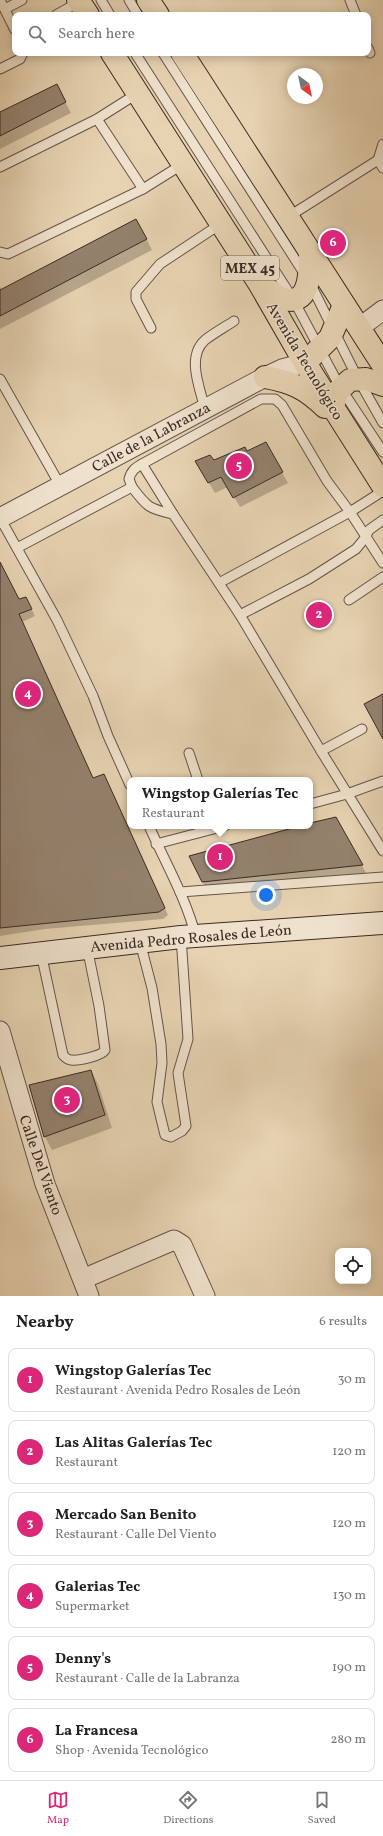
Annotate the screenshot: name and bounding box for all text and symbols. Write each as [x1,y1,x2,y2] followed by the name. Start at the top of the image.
[12,12,371,56] search box
[26,23,48,45] icon: search
[58,24,135,45] text: Search here
[287,68,323,104] north arrow
[320,228,346,258] pin: 6
[221,256,279,280] road number: MEX 45
[260,299,347,425] street label: Avenida Tecnológico
[89,398,215,478] street label: Calle de la Labranza
[226,451,252,481] pin: 5
[306,600,332,630] pin: 2
[15,679,41,709] pin: 4
[127,777,313,829] popup
[142,784,298,805] text: Wingstop Galerías Tec
[142,805,205,823] text: Restaurant
[207,842,233,872] pin: 1
[256,885,276,905] your location
[90,920,293,959] street label: Avenida Pedro Rosales de León
[54,1085,80,1115] pin: 3
[13,1113,67,1218] street label: Calle Del Viento
[335,1248,371,1284] map controls
[335,1248,371,1284] button: locate
[16,1311,74,1334] text: Nearby
[319,1313,367,1331] text: 6 results
[55,1361,211,1382] text: Wingstop Galerías Tec
[27,1371,33,1389] text: 1
[338,1371,366,1389] text: 30 m
[55,1382,301,1400] text: Restaurant · Avenida Pedro Rosales de León
[55,1433,212,1454] text: Las Alitas Galerías Tec
[27,1443,33,1461] text: 2
[332,1443,366,1461] text: 120 m
[55,1454,118,1472] text: Restaurant
[55,1505,196,1526] text: Mercado San Benito
[27,1515,33,1533] text: 3
[332,1515,366,1533] text: 120 m
[55,1526,216,1544] text: Restaurant · Calle Del Viento
[55,1577,140,1598] text: Galerias Tec
[26,1587,34,1605] text: 4
[333,1587,366,1605] text: 130 m
[55,1598,130,1616] text: Supermarket
[55,1649,111,1670] text: Denny's
[27,1659,33,1677] text: 5
[332,1659,366,1677] text: 190 m
[55,1670,240,1688] text: Restaurant · Calle de la Labranza
[55,1721,138,1742] text: La Francesa
[26,1731,34,1749] text: 6
[330,1731,366,1749] text: 280 m
[55,1742,208,1760] text: Shop · Avenida Tecnológico
[47,1789,69,1828] tab: Map
[163,1789,214,1828] tab: Directions
[308,1789,336,1828] tab: Saved

